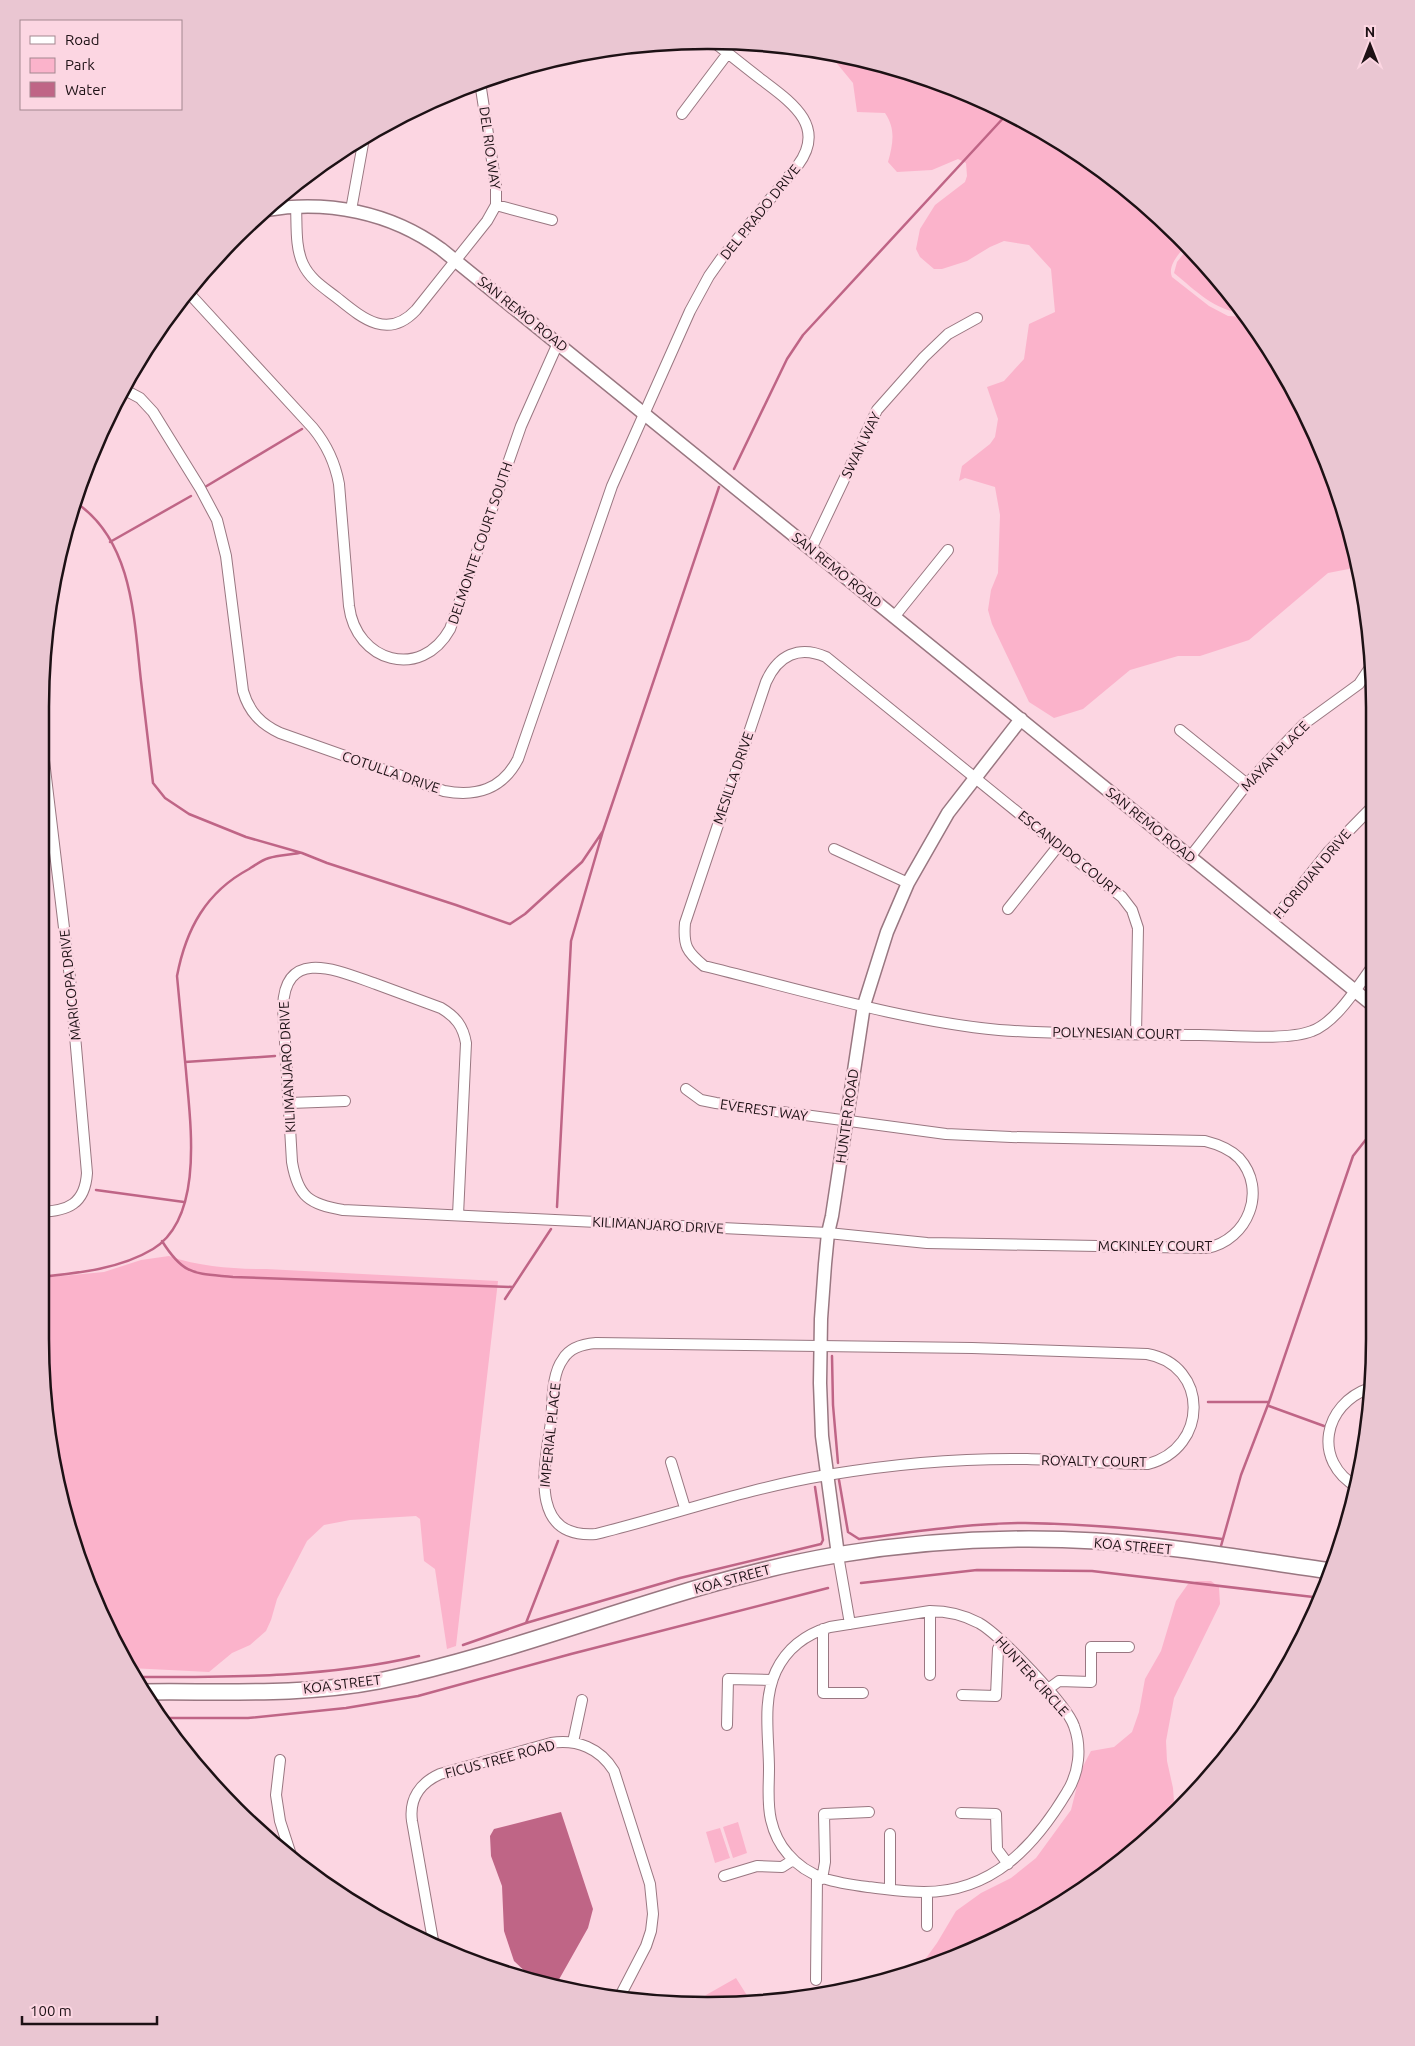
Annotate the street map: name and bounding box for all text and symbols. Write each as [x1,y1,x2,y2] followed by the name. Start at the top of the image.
[20,20,182,110] legend
[1345,20,1395,70] north arrow
[1365,24,1375,40] text: N
[65,31,100,48] text: Road
[65,56,95,73] text: Park
[65,81,106,98] text: Water
[476,106,504,190] street label: DEL RIO WAY
[717,161,803,263] street label: DEL PRADO DRIVE
[475,273,571,355] street label: SAN REMO ROAD
[838,409,884,481] street label: SWAN WAY
[445,460,515,626] street label: DELMONTE COURT SOUTH
[789,529,885,611] street label: SAN REMO ROAD
[1238,718,1312,794] street label: MAYAN PLACE
[710,729,756,826] street label: MESILLA DRIVE
[340,748,442,796] street label: COTULLA DRIVE
[1103,784,1199,866] street label: SAN REMO ROAD
[1015,807,1123,899] street label: ESCANDIDO COURT
[1270,826,1354,922] street label: FLORIDIAN DRIVE
[56,928,84,1041] street label: MARICOPA DRIVE
[276,1001,298,1133] street label: KILIMANJARO DRIVE
[1052,1024,1182,1042] street label: POLYNESIAN COURT
[832,1068,862,1164] street label: HUNTER ROAD
[719,1096,809,1124] street label: EVEREST WAY
[592,1214,724,1236] street label: KILIMANJARO DRIVE
[1098,1238,1212,1254] street label: MCKINLEY COURT
[537,1382,563,1488] street label: IMPERIAL PLACE
[1041,1452,1147,1470] street label: ROYALTY COURT
[1093,1535,1173,1557] street label: KOA STREET
[692,1561,772,1597] street label: KOA STREET
[992,1633,1072,1719] street label: HUNTER CIRCLE
[302,1671,382,1697] street label: KOA STREET
[443,1737,557,1781] street label: FICUS TREE ROAD
[22,1994,158,2026] scale bar
[30,2002,72,2019] text: 100 m

